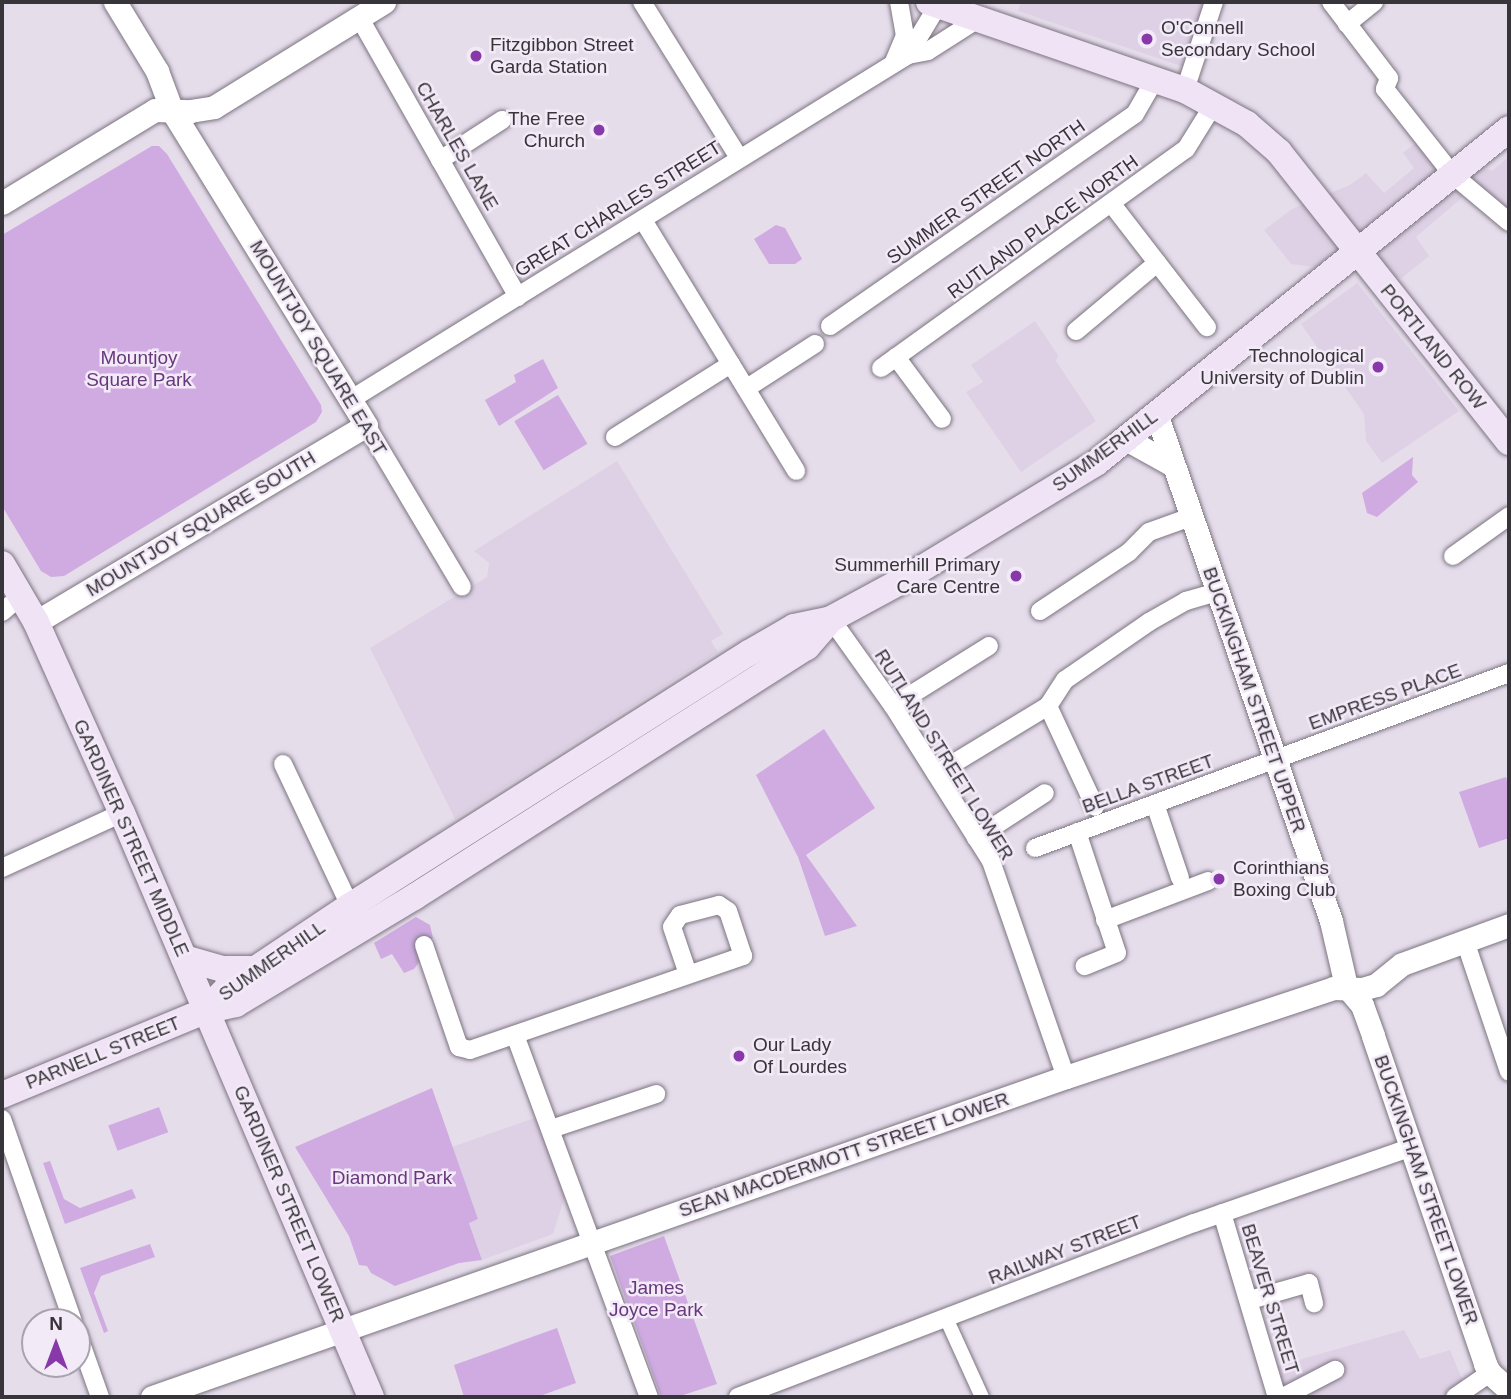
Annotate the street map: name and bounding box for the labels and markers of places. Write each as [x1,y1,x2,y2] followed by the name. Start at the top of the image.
[1161,17,1315,61] place label: O'Connell Secondary School
[1139,31,1155,47] marker: O'Connell Secondary School
[490,34,634,78] place label: Fitzgibbon Street Garda Station
[468,48,484,64] marker: Fitzgibbon Street Garda Station
[508,108,585,152] place label: The Free Church
[591,122,607,138] marker: The Free Church
[1200,345,1364,389] place label: Technological University of Dublin
[1370,359,1386,375] marker: Technological University of Dublin
[834,554,1000,598] place label: Summerhill Primary Care Centre
[1006,566,1026,586] marker: Summerhill Primary Care Centre
[1233,857,1335,901] place label: Corinthians Boxing Club
[1211,871,1227,887] marker: Corinthians Boxing Club
[753,1034,847,1078] place label: Our Lady Of Lourdes
[731,1048,747,1064] marker: Our Lady Of Lourdes

